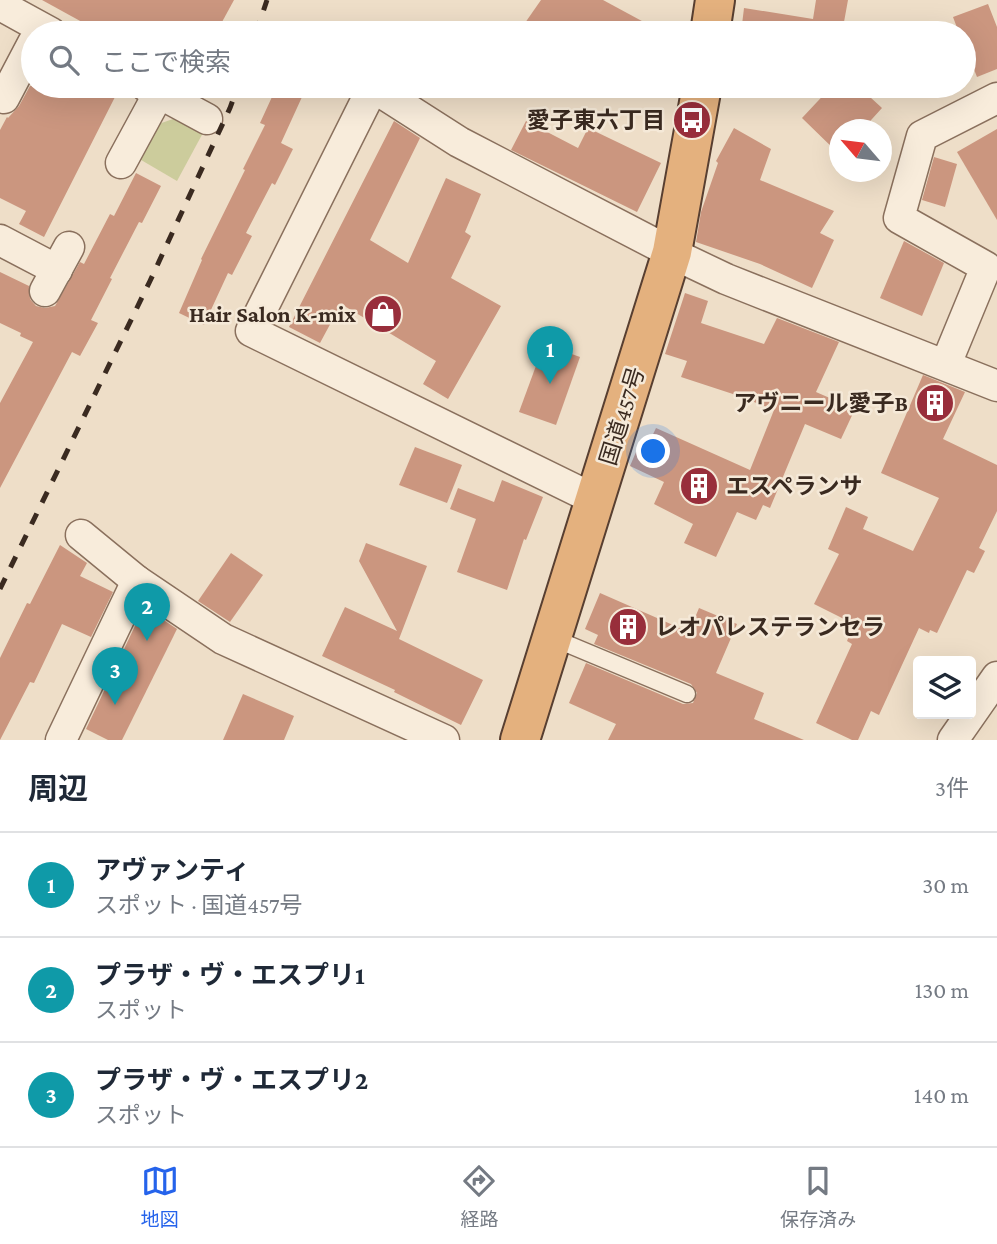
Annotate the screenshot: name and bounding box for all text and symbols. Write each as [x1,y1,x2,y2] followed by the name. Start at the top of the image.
[21,21,976,98] search box
[45,41,83,79] icon: search
[101,48,231,77] text: ここで検索
[671,99,713,141] bus stop icon: 愛子東六丁目
[527,107,665,133] place label: 愛子東六丁目
[829,119,892,182] north arrow
[362,293,404,335] shop icon: Hair Salon K-mix
[189,301,356,327] place label: Hair Salon K-mix
[527,326,573,384] pin: 1
[595,364,649,468] street label: 国道457号
[914,382,956,424] building icon: アヴニール愛子B
[733,390,908,416] place label: アヴニール愛子B
[636,434,670,468] your location
[678,465,720,507] building icon: エスペランサ
[726,473,862,499] place label: エスペランサ
[124,583,170,641] pin: 2
[607,606,649,648] building icon: レオパレステランセラ
[655,614,885,640] place label: レオパレステランセラ
[92,647,138,705] pin: 3
[913,656,976,719] map controls
[913,656,976,719] button: layers
[28,772,88,805] text: 周辺
[935,775,969,801] text: 3件
[95,856,249,885] text: アヴァンティ
[47,872,55,898] text: 1
[922,872,969,898] text: 30 m
[95,892,303,918] text: スポット · 国道457号
[95,961,365,990] text: プラザ・ヴ・エスプリ1
[45,977,57,1003] text: 2
[915,977,969,1003] text: 130 m
[95,997,187,1023] text: スポット
[95,1066,368,1095] text: プラザ・ヴ・エスプリ2
[45,1082,57,1108] text: 3
[914,1082,969,1108] text: 140 m
[95,1102,187,1128] text: スポット
[141,1162,179,1231] tab: 地図
[460,1162,498,1231] tab: 経路
[780,1162,856,1231] tab: 保存済み

